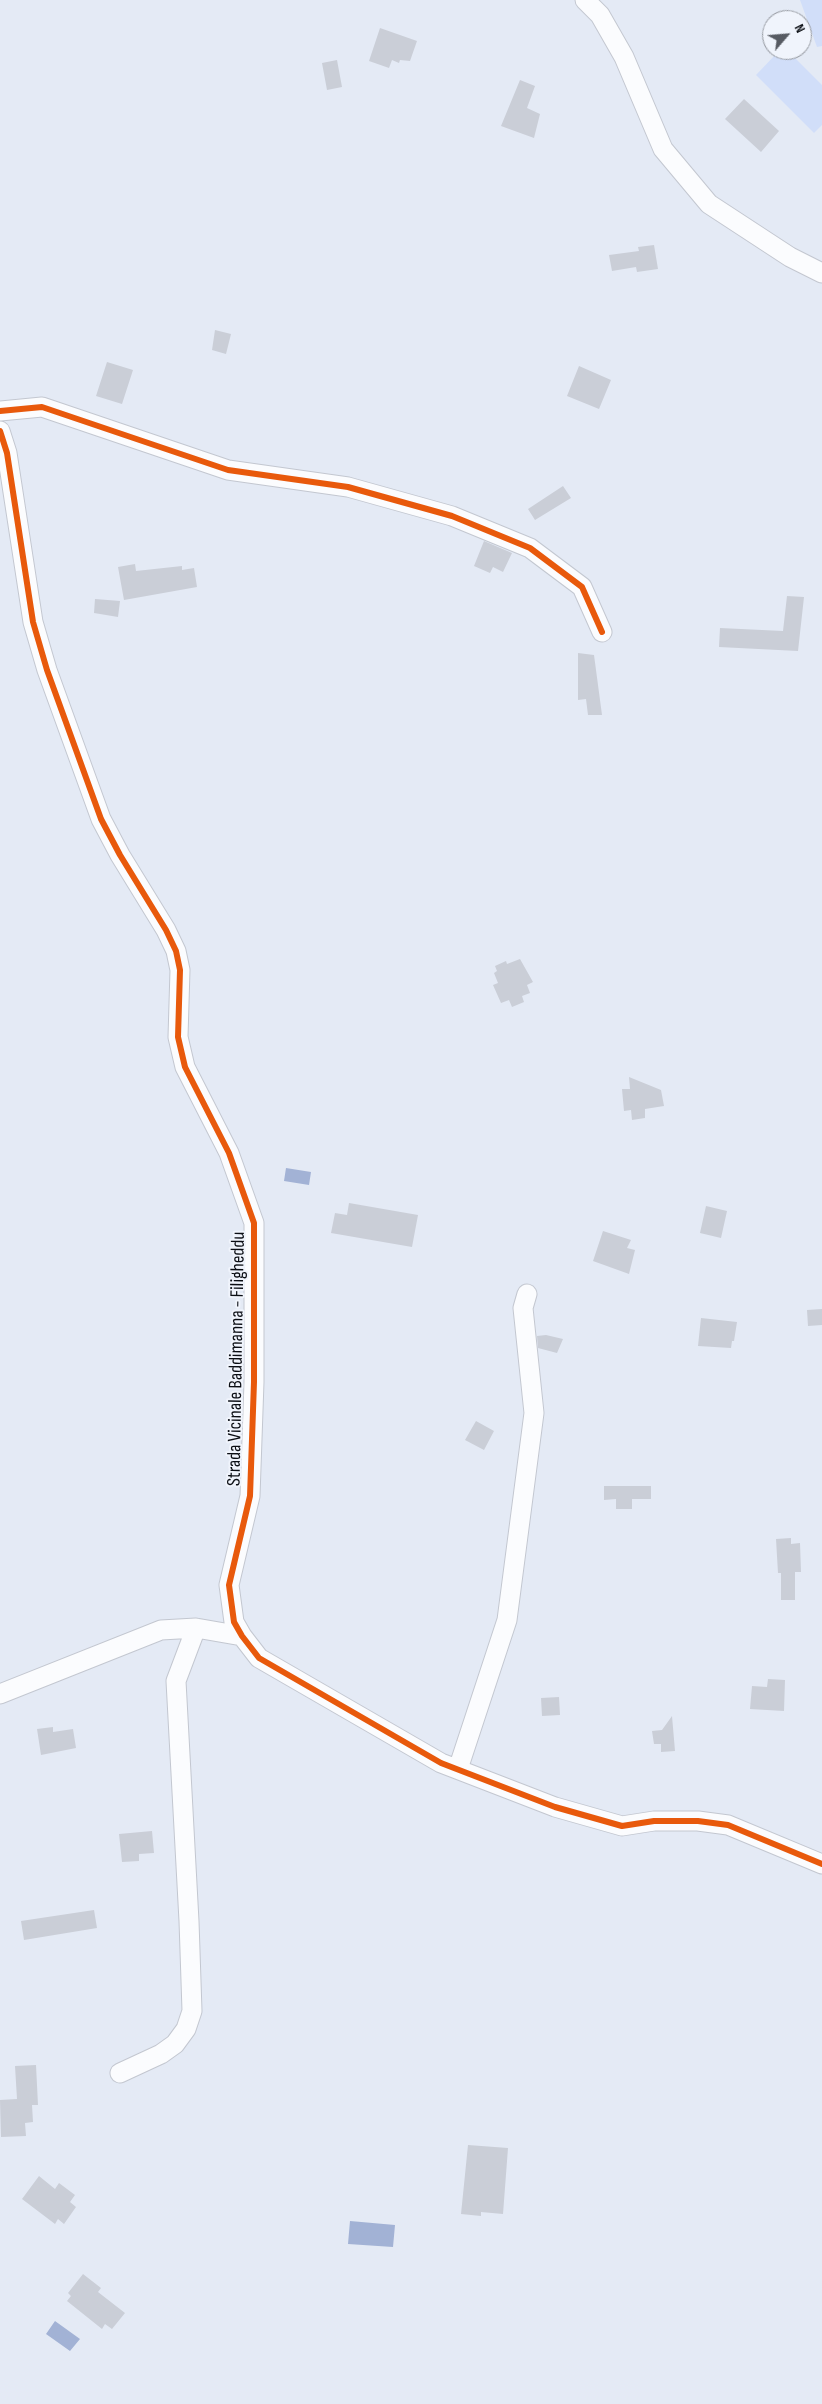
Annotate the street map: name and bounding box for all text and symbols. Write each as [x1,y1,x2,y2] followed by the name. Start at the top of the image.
[762,10,812,60] north arrow
[791,21,809,36] text: N
[223,1232,251,1486] street label: Strada Vicinale Baddimanna - Filigheddu

